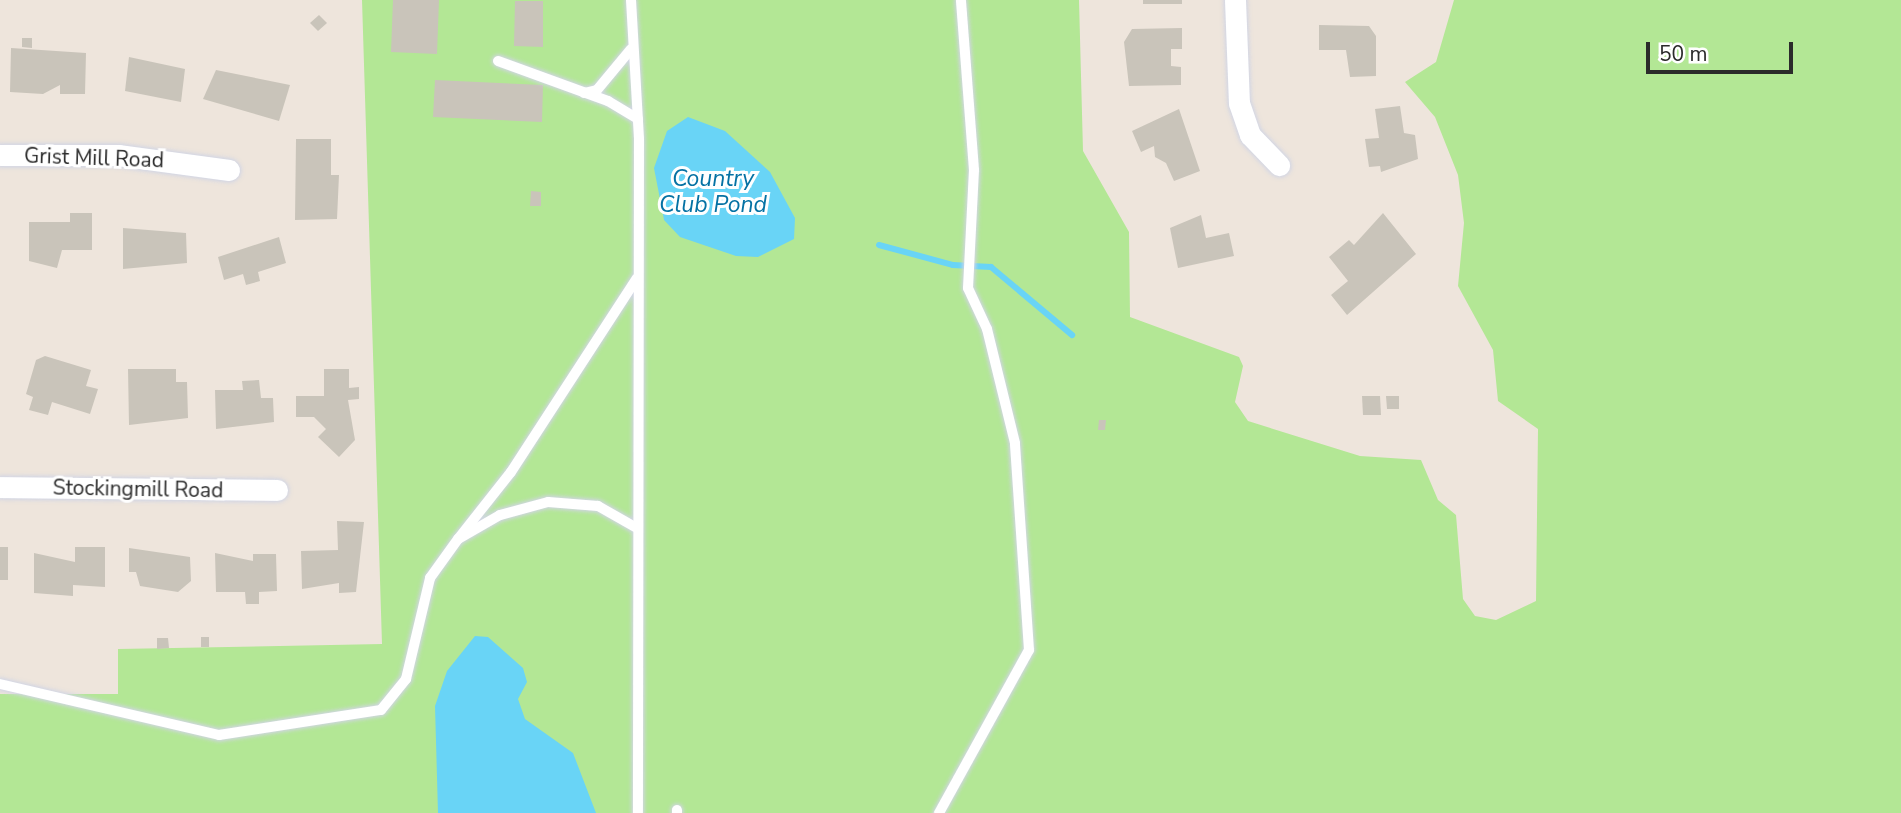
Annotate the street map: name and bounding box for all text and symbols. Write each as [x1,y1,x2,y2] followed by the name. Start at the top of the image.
[1649,28,1796,72] scale bar
[1659,40,1708,68] text: 50 m
[24,143,164,173] street label: Grist Mill Road
[659,165,767,219] water label: Country Club Pond
[52,475,224,503] street label: Stockingmill Road

